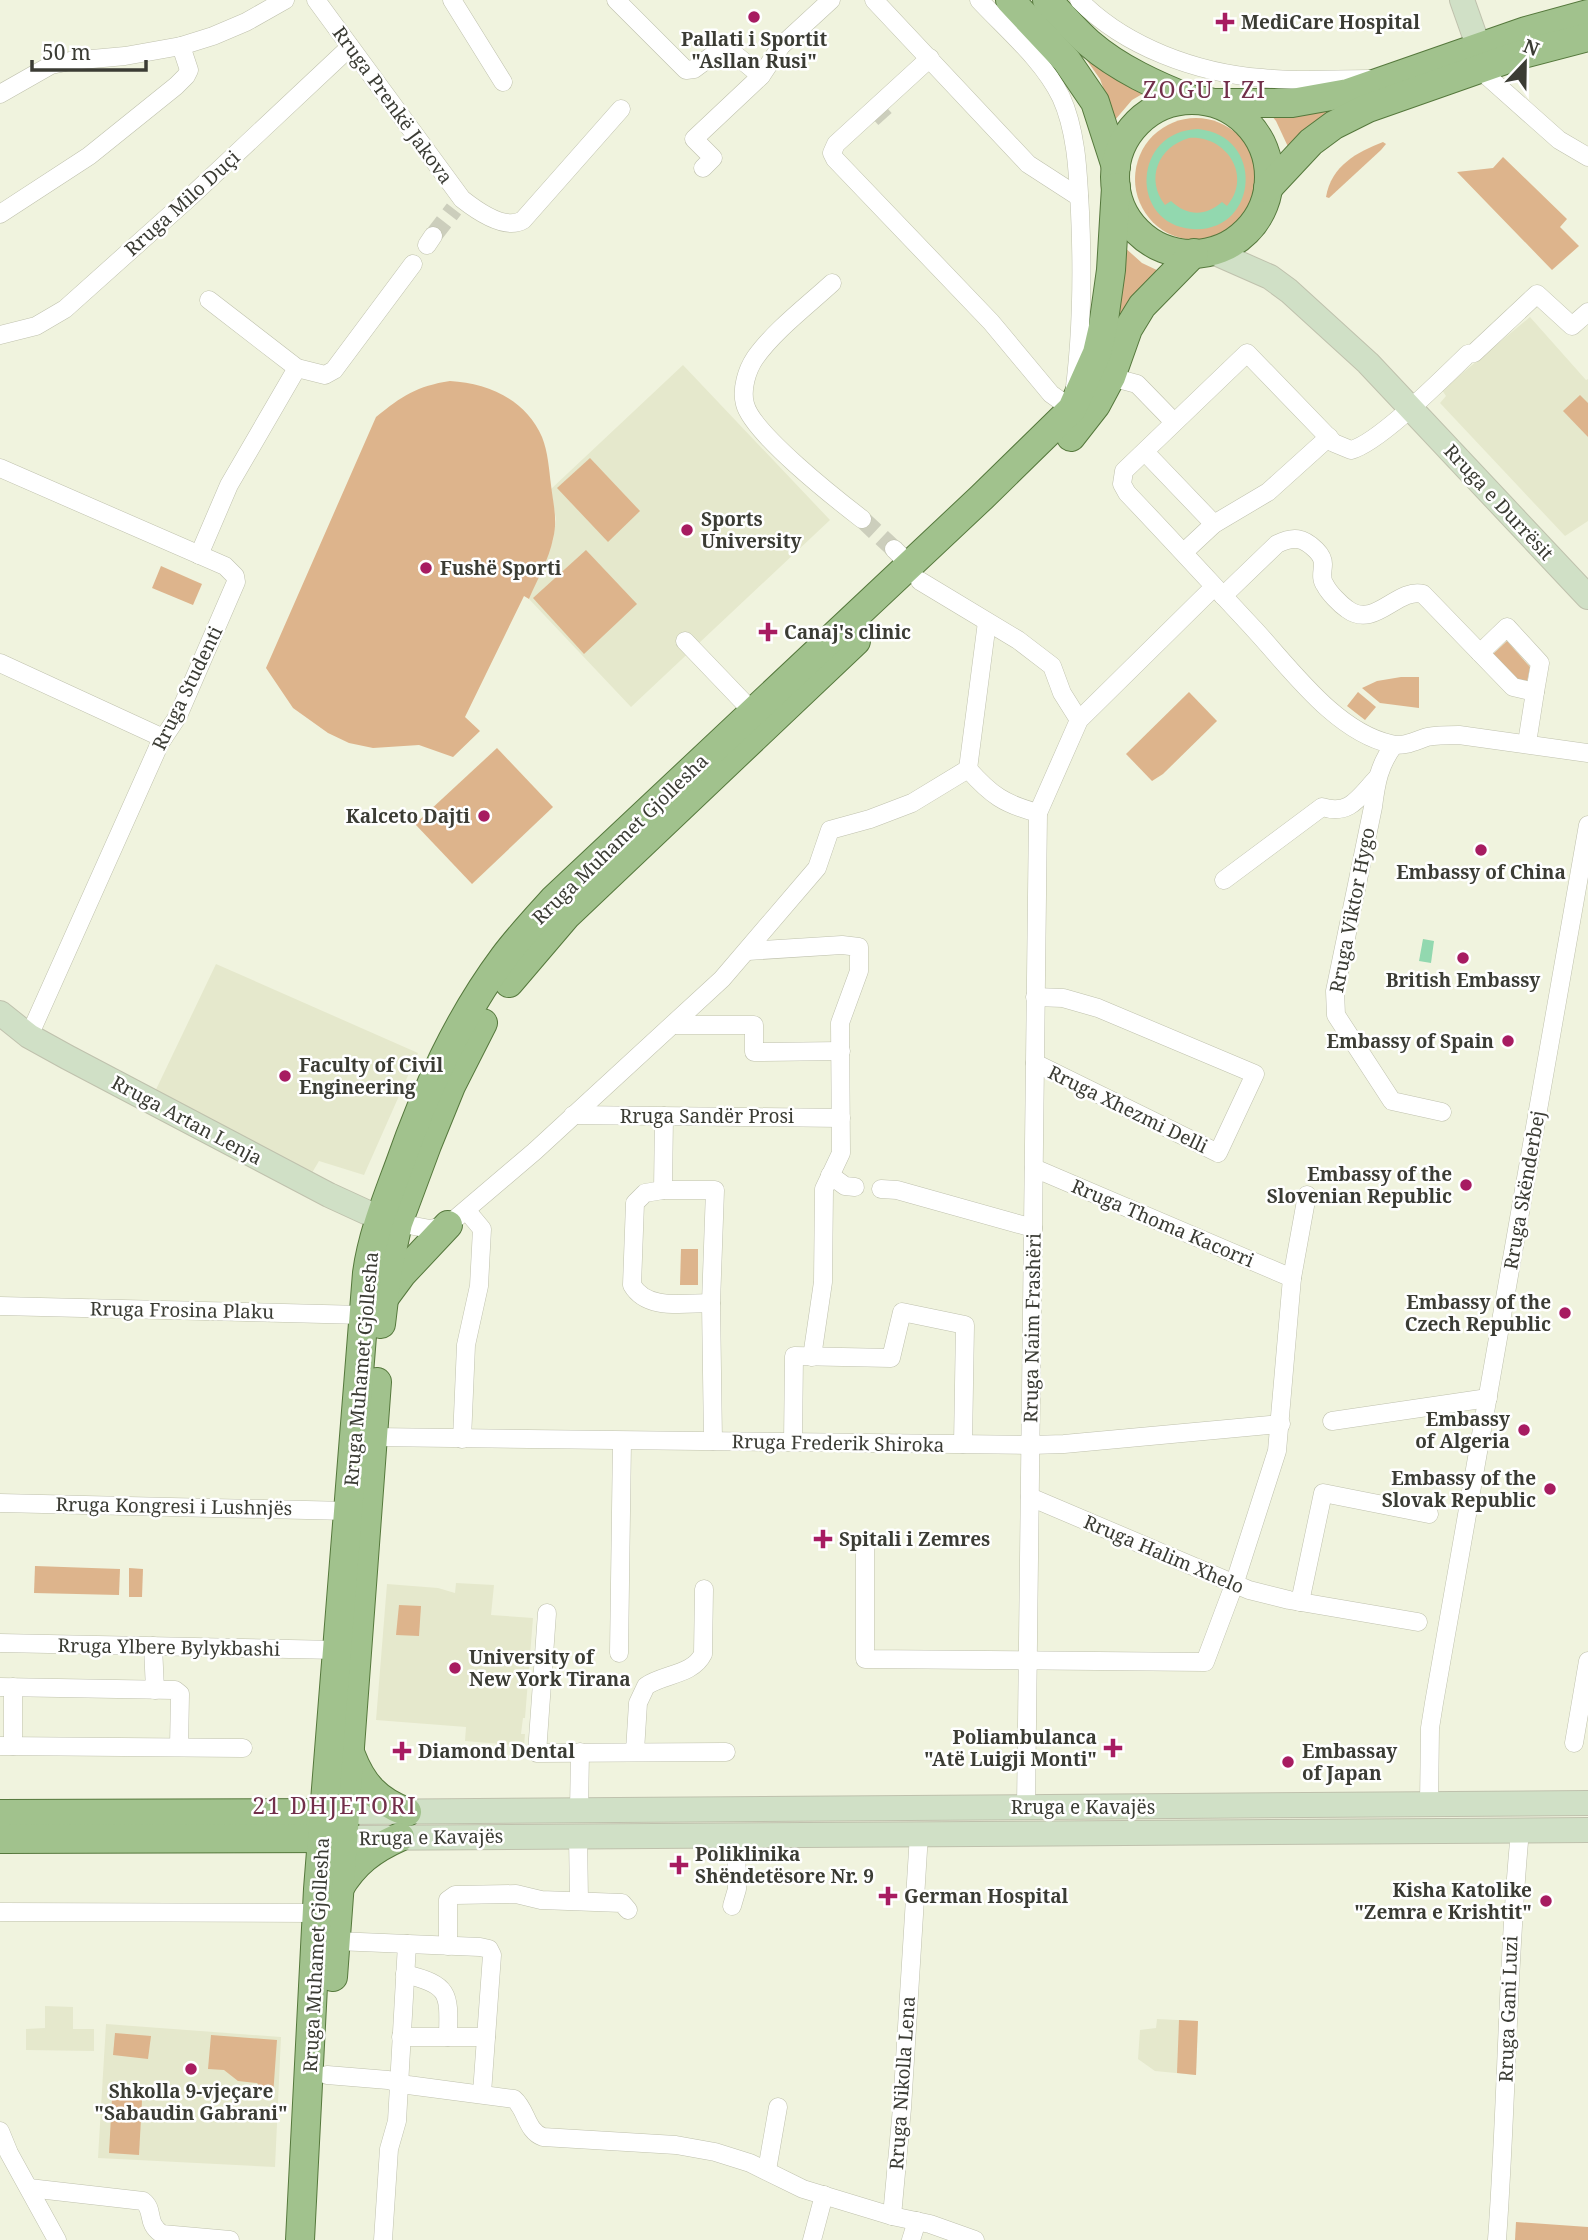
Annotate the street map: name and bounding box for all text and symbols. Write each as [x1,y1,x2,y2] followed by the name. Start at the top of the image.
[746,9,762,25] marker: Pallati i Sportit "Asllan Rusi"
[1241,9,1420,35] place label: MediCare Hospital
[1215,12,1235,32] marker: MediCare Hospital
[327,21,459,189] street label: Rruga Prenkë Jakova
[681,26,827,74] place label: Pallati i Sportit "Asllan Rusi"
[32,28,145,72] scale bar
[1490,28,1560,98] north arrow
[1520,32,1543,62] text: N
[42,38,91,66] text: 50 m
[1143,73,1267,105] district label: ZOGU I ZI
[119,144,245,262] street label: Rruga Milo Duçi
[1438,438,1560,566] street label: Rruga e Durrësit
[701,506,801,554] place label: Sports University
[679,522,695,538] marker: Sports University
[440,555,562,581] place label: Fushë Sporti
[418,560,434,576] marker: Fushë Sporti
[784,619,911,645] place label: Canaj's clinic
[146,622,228,754] street label: Rruga Studenti
[758,622,778,642] marker: Canaj's clinic
[526,748,714,930] street label: Rruga Muhamet Gjollesha
[346,803,470,829] place label: Kalceto Dajti
[476,808,492,824] marker: Kalceto Dajti
[1323,825,1381,995] street label: Rruga Viktor Hygo
[1473,842,1489,858] marker: Embassy of China
[1396,859,1566,885] place label: Embassy of China
[1455,950,1471,966] marker: British Embassy
[1386,967,1540,993] place label: British Embassy
[1327,1028,1494,1054] place label: Embassy of Spain
[1500,1033,1516,1049] marker: Embassy of Spain
[299,1052,443,1100] place label: Faculty of Civil Engineering
[1044,1059,1212,1159] street label: Rruga Xhezmi Delli
[277,1068,293,1084] marker: Faculty of Civil Engineering
[107,1069,267,1171] street label: Rruga Artan Lenja
[620,1103,794,1129] street label: Rruga Sandër Prosi
[1497,1108,1551,1272] street label: Rruga Skënderbej
[1267,1161,1452,1209] place label: Embassy of the Slovenian Republic
[1068,1173,1258,1273] street label: Rruga Thoma Kacorri
[1458,1177,1474,1193] marker: Embassy of the Slovenian Republic
[1017,1233,1047,1423] street label: Rruga Naim Frashëri
[338,1251,384,1487] street label: Rruga Muhamet Gjollesha
[1405,1289,1551,1337] place label: Embassy of the Czech Republic
[90,1295,274,1325] street label: Rruga Frosina Plaku
[1557,1305,1573,1321] marker: Embassy of the Czech Republic
[1415,1406,1510,1454] place label: Embassy of Algeria
[1516,1422,1532,1438] marker: Embassy of Algeria
[731,1428,945,1458] street label: Rruga Frederik Shiroka
[1382,1465,1536,1513] place label: Embassy of the Slovak Republic
[1542,1481,1558,1497] marker: Embassy of the Slovak Republic
[55,1491,293,1521] street label: Rruga Kongresi i Lushnjës
[1080,1509,1248,1599] street label: Rruga Halim Xhelo
[839,1526,990,1552] place label: Spitali i Zemres
[813,1529,833,1549] marker: Spitali i Zemres
[57,1632,281,1662] street label: Rruga Ylbere Bylykbashi
[469,1644,631,1692] place label: University of New York Tirana
[447,1660,463,1676] marker: University of New York Tirana
[924,1724,1097,1772] place label: Poliambulanca "Atë Luigji Monti"
[418,1738,575,1764] place label: Diamond Dental
[1103,1738,1123,1758] marker: Poliambulanca "Atë Luigji Monti"
[1302,1738,1397,1786] place label: Embassay of Japan
[392,1741,412,1761] marker: Diamond Dental
[1280,1754,1296,1770] marker: Embassay of Japan
[252,1789,418,1821] district label: 21 DHJETORI
[1011,1794,1155,1820] street label: Rruga e Kavajës
[358,1823,504,1851] street label: Rruga e Kavajës
[297,1837,335,2073] street label: Rruga Muhamet Gjollesha
[695,1841,874,1889] place label: Poliklinika Shëndetësore Nr. 9
[669,1855,689,1875] marker: Poliklinika Shëndetësore Nr. 9
[1354,1877,1532,1925] place label: Kisha Katolike "Zemra e Krishtit"
[904,1883,1069,1909] place label: German Hospital
[878,1886,898,1906] marker: German Hospital
[1538,1893,1554,1909] marker: Kisha Katolike "Zemra e Krishtit"
[1492,1935,1524,2083] street label: Rruga Gani Luzi
[883,1995,921,2171] street label: Rruga Nikolla Lena
[183,2061,199,2077] marker: Shkolla 9-vjeçare "Sabaudin Gabrani"
[94,2078,288,2126] place label: Shkolla 9-vjeçare "Sabaudin Gabrani"

